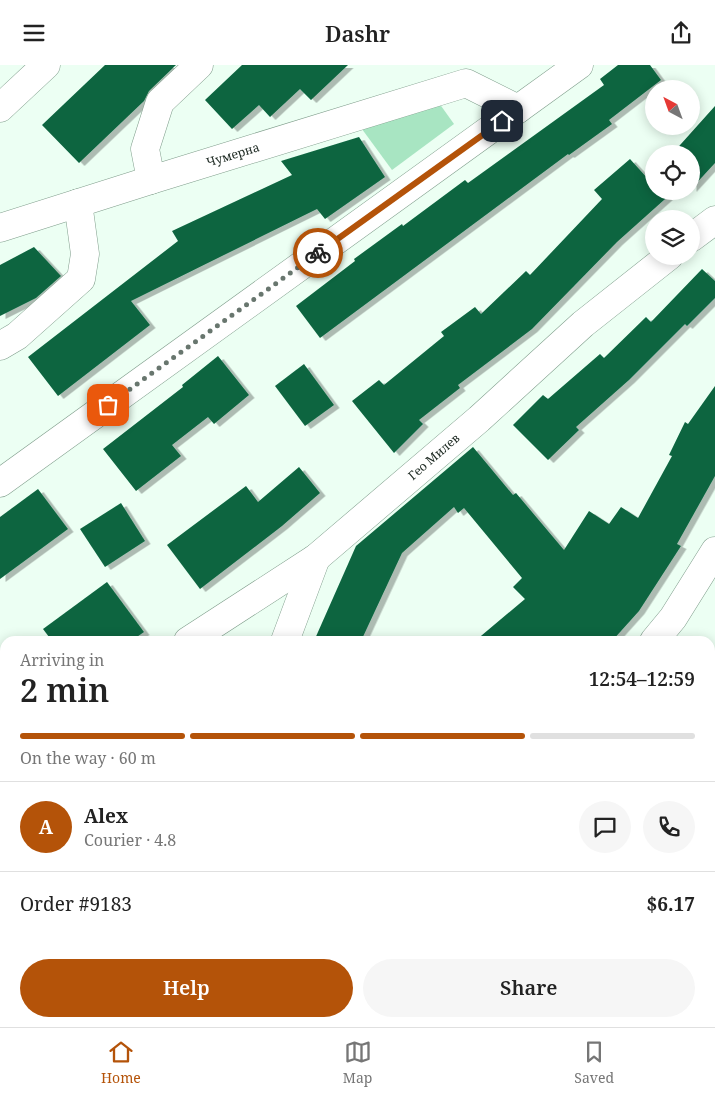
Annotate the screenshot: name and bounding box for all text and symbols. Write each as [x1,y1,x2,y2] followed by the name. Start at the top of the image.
[325,18,390,48] text: Dashr
[20,19,48,47] icon: menu
[667,19,695,47] icon: share
[645,80,700,135] north arrow
[645,80,700,265] map controls
[481,100,523,142] pin
[488,107,516,135] icon: home
[204,138,262,171] street label: Чумерна
[645,145,700,200] button: locate
[645,210,700,265] button: layers
[293,228,343,278] courier
[304,239,332,267] icon: bike
[87,384,129,426] pin
[94,391,122,419] icon: bag
[404,429,463,484] street label: Гео Милев
[20,649,104,671] text: Arriving in
[589,666,695,692] text: 12:54–12:59
[20,668,109,711] text: 2 min
[20,747,156,769] text: On the way · 60 m
[579,801,631,853] button: chat
[643,801,695,853] button: phone
[84,803,128,829] text: Alex
[39,814,53,840] text: A
[84,829,176,851] text: Courier · 4.8
[20,891,132,917] text: Order #9183
[646,891,695,917] text: $6.17
[20,959,353,1017] button: Help
[363,959,695,1017] button: Share
[101,1038,141,1087] tab: Home
[343,1038,372,1087] tab: Map
[574,1038,614,1087] tab: Saved

